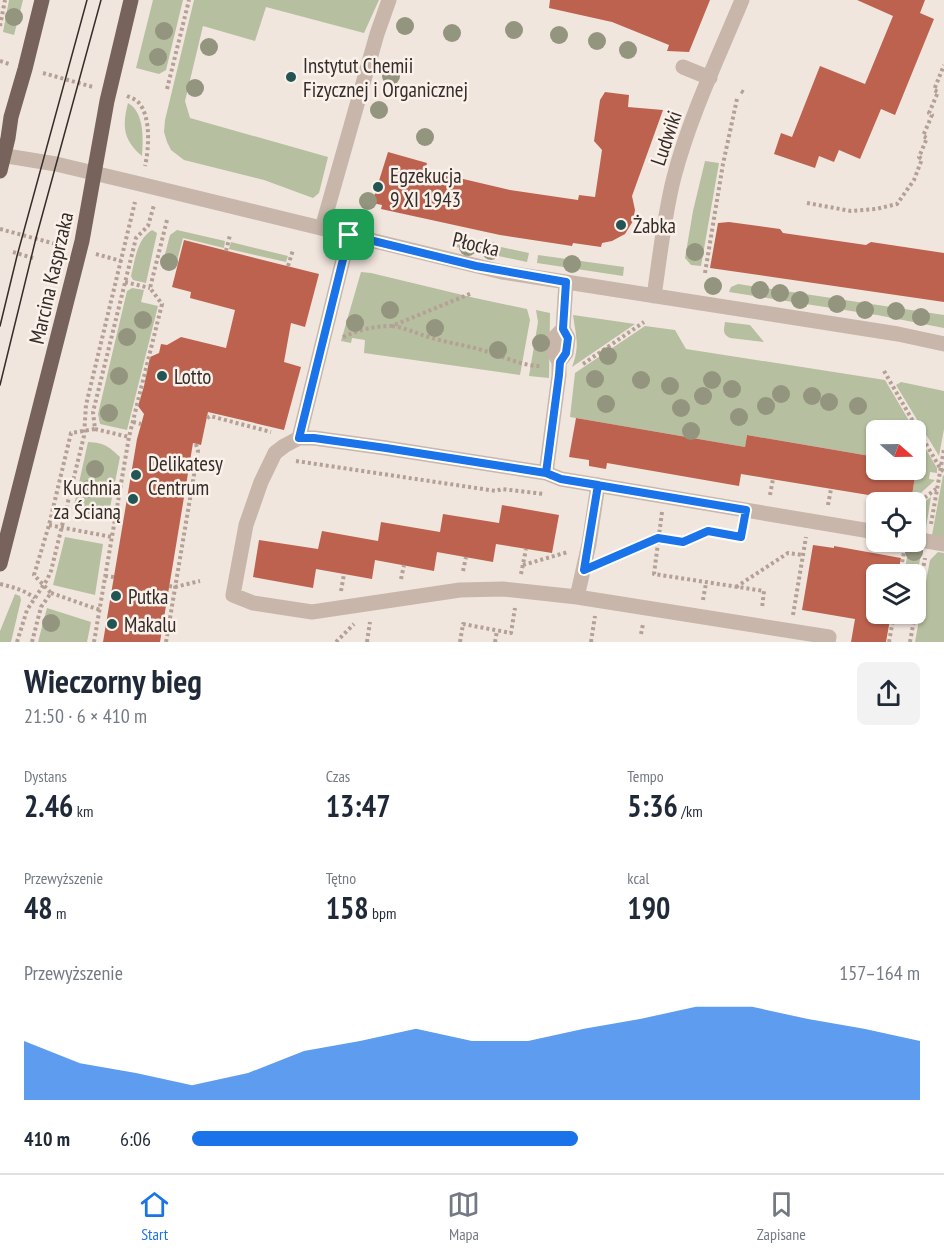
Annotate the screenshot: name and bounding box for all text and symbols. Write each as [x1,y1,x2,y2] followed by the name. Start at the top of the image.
[303,52,468,103] place label: Instytut Chemii Fizycznej i Organicznej
[284,70,298,84] marker: Instytut Chemii Fizycznej i Organicznej
[644,107,688,169] street label: Ludwiki
[390,162,462,213] place label: Egzekucja 9 XI 1943
[371,180,385,194] marker: Egzekucja 9 XI 1943
[23,209,79,347] street label: Marcina Kasprzaka
[323,209,374,260] pin
[633,212,676,239] place label: Żabka
[332,218,365,251] icon: arrive
[614,218,628,232] marker: Żabka
[450,226,502,262] street label: Płocka
[174,363,211,390] place label: Lotto
[155,369,169,383] marker: Lotto
[866,420,926,480] north arrow
[866,420,926,624] map controls
[148,450,223,501] place label: Delikatesy Centrum
[129,468,143,482] marker: Delikatesy Centrum
[54,474,121,525] place label: Kuchnia za Ścianą
[126,492,140,506] marker: Kuchnia za Ścianą
[866,492,926,552] button: locate
[866,564,926,624] button: layers
[128,583,168,610] place label: Putka
[109,589,123,603] marker: Putka
[124,611,176,638] place label: Makalu
[105,617,119,631] marker: Makalu
[24,659,202,702] text: Wieczorny bieg
[857,662,920,725] button: share
[24,703,147,729] text: 21:50 · 6 × 410 m
[24,766,67,786] text: Dystans
[326,766,350,786] text: Czas
[627,766,664,786] text: Tempo
[24,786,73,825] text: 2.46
[326,786,391,825] text: 13:47
[627,786,678,825] text: 5:36
[73,801,93,821] text: km
[678,801,703,821] text: /km
[24,868,103,888] text: Przewyższenie
[326,868,356,888] text: Tętno
[627,868,649,888] text: kcal
[24,888,53,927] text: 48
[326,888,369,927] text: 158
[627,888,670,927] text: 190
[53,903,67,923] text: m
[369,903,396,923] text: bpm
[24,960,123,986] text: Przewyższenie
[839,960,920,986] text: 157–164 m
[24,1126,70,1152] text: 410 m
[120,1126,151,1152] text: 6:06
[138,1188,171,1244] tab: Start
[447,1188,480,1244] tab: Mapa
[757,1188,806,1244] tab: Zapisane

